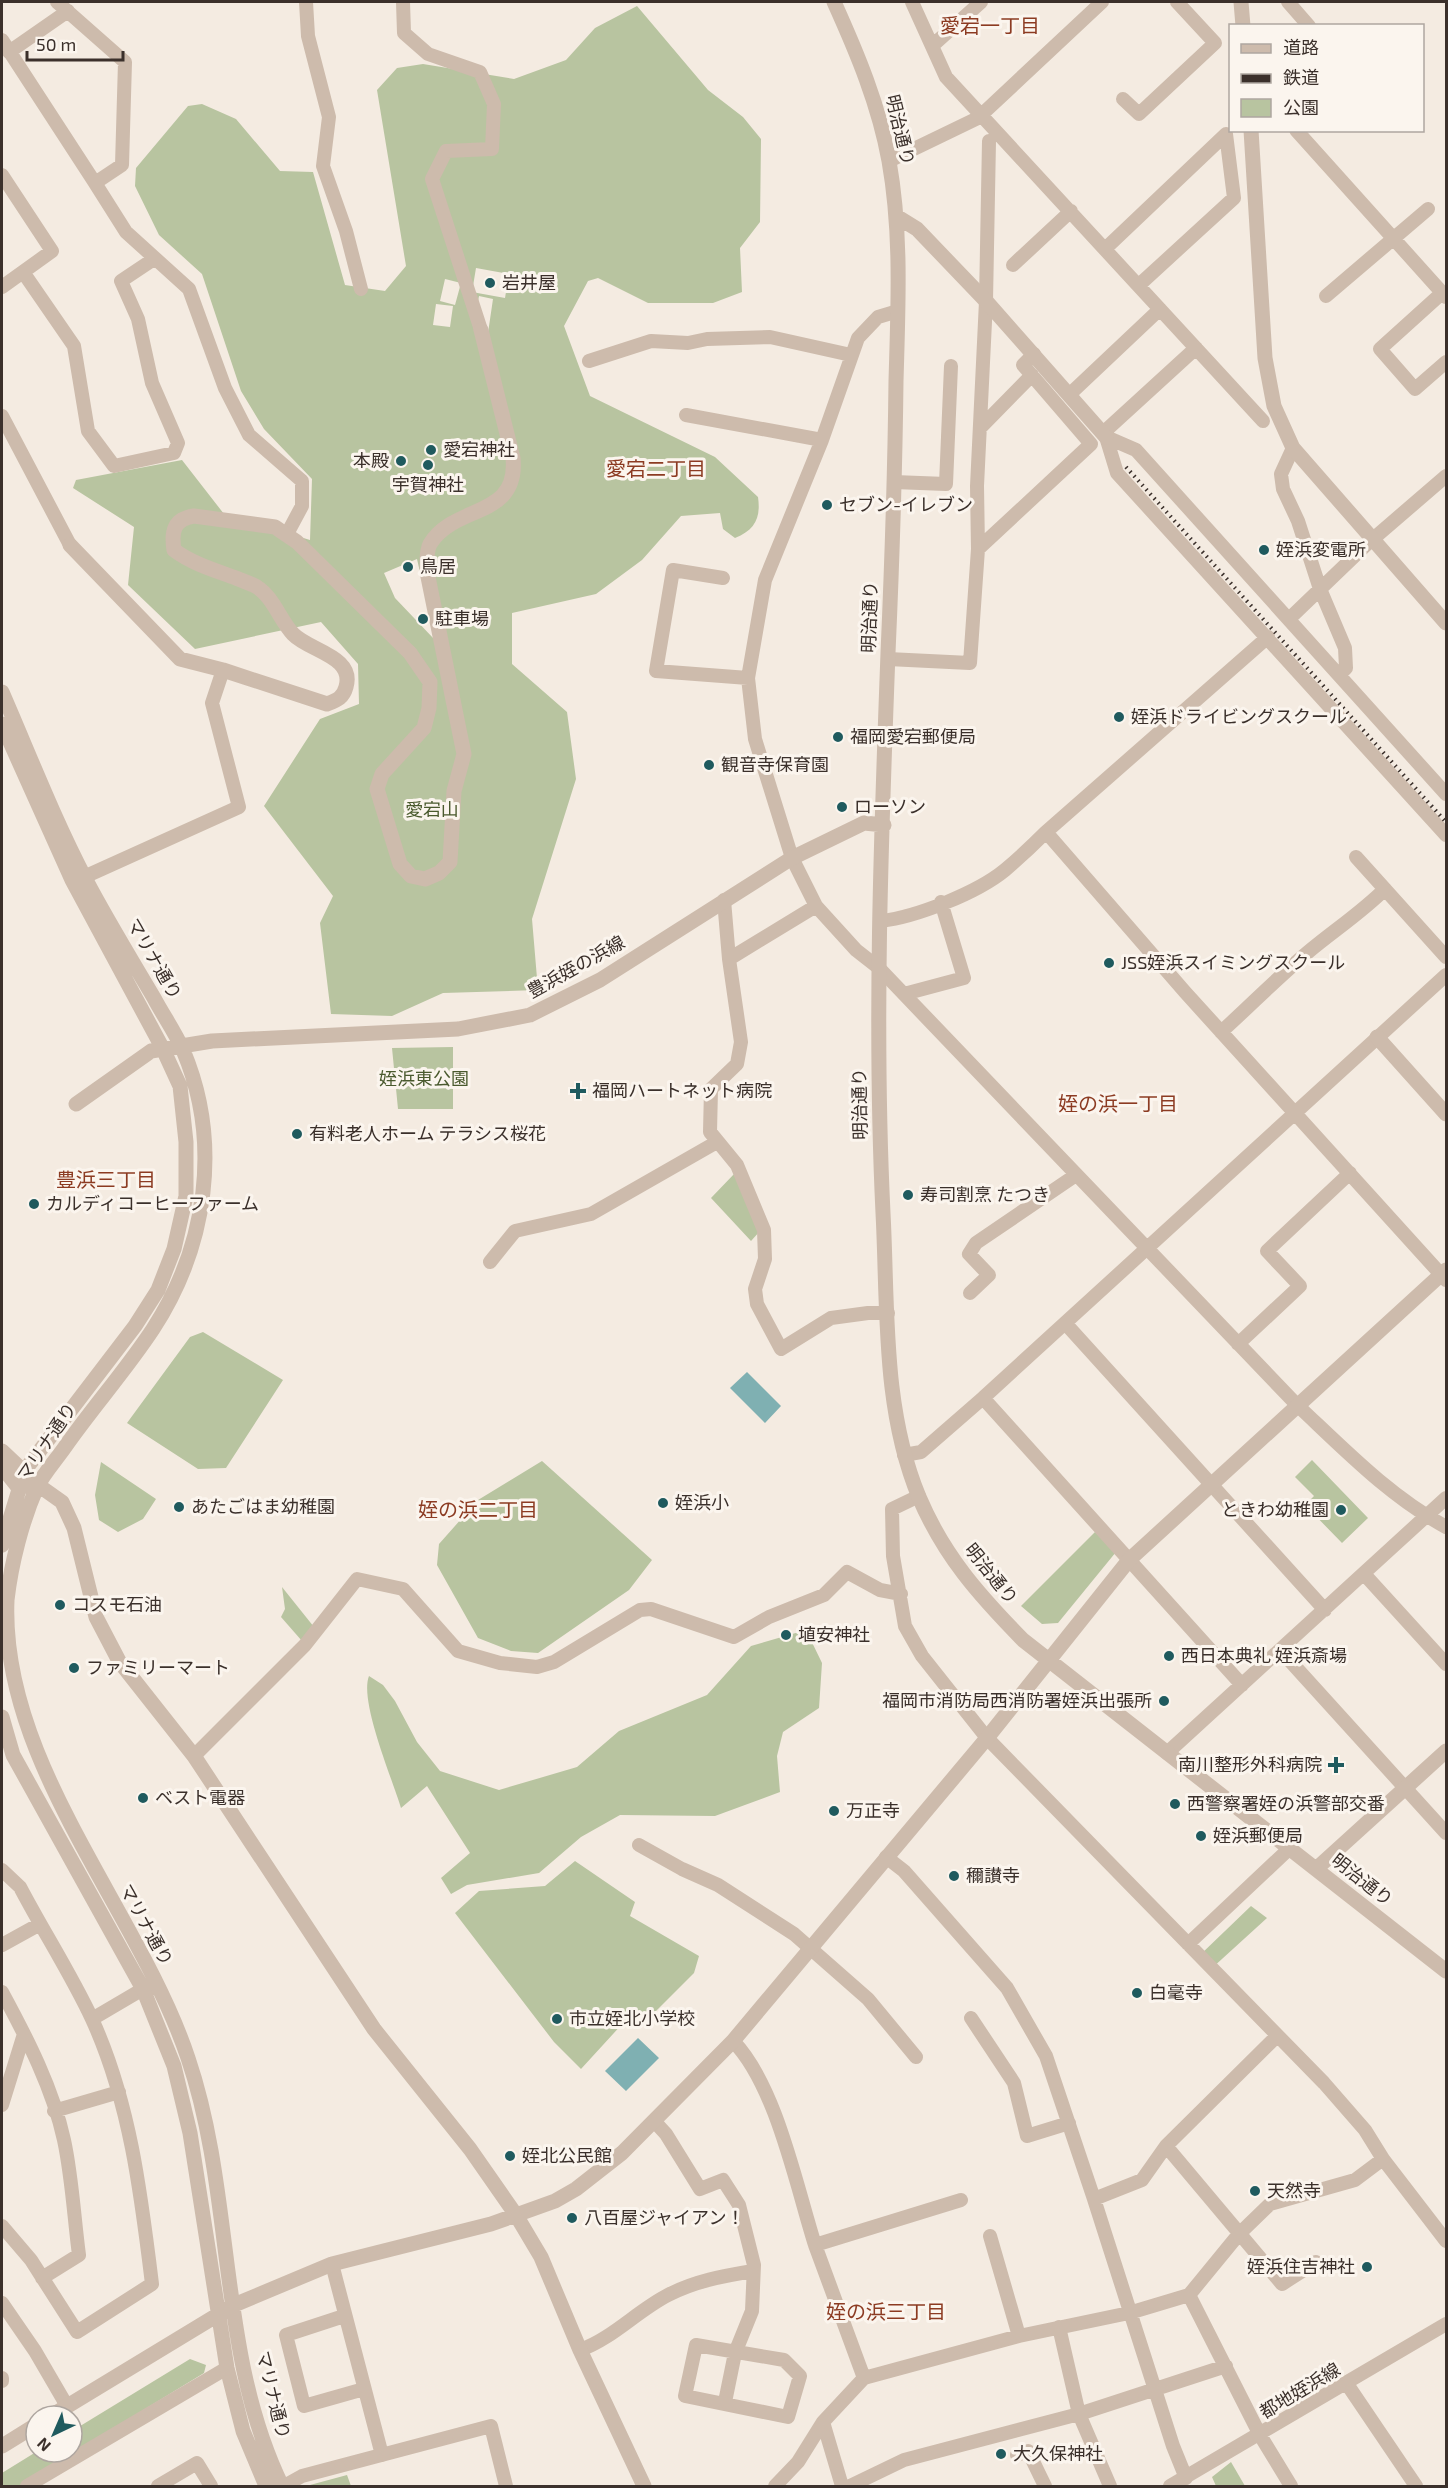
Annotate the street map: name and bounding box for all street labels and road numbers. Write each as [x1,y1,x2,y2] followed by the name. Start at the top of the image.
[882,92,920,167] street label: 明治通り
[857,581,881,653] street label: 明治通り
[123,914,187,1003] street label: マリナ通り
[523,930,628,1002] street label: 豊浜姪の浜線
[847,1068,871,1140] street label: 明治通り
[12,1398,80,1485] street label: マリナ通り
[961,1538,1023,1608] street label: 明治通り
[1327,1848,1398,1910] street label: 明治通り
[115,1880,178,1969] street label: マリナ通り
[252,2348,296,2441] street label: マリナ通り
[1255,2358,1344,2423] street label: 都地姪浜線

